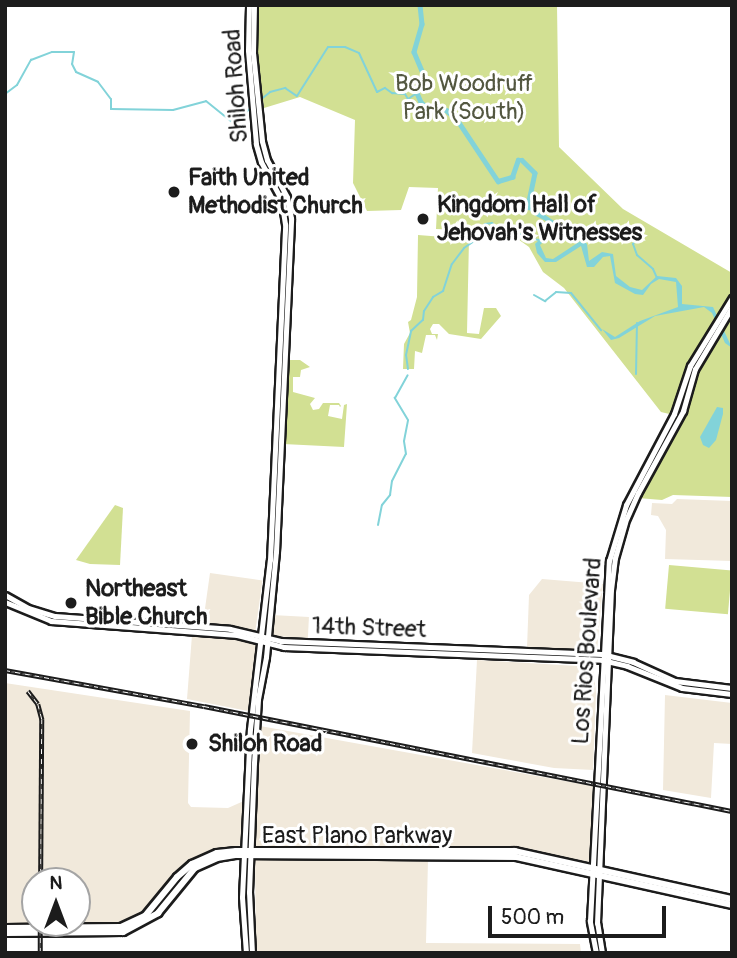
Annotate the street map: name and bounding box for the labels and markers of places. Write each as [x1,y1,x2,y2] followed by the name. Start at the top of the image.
[188,164,363,220] place label: Faith United Methodist Church
[166,184,182,200] marker: Faith United Methodist Church
[437,191,642,247] place label: Kingdom Hall of Jehovah's Witnesses
[415,211,431,227] marker: Kingdom Hall of Jehovah's Witnesses
[85,575,208,631] place label: Northeast Bible Church
[63,595,79,611] marker: Northeast Bible Church
[208,730,323,758] place label: Shiloh Road
[182,734,202,754] marker: Shiloh Road

